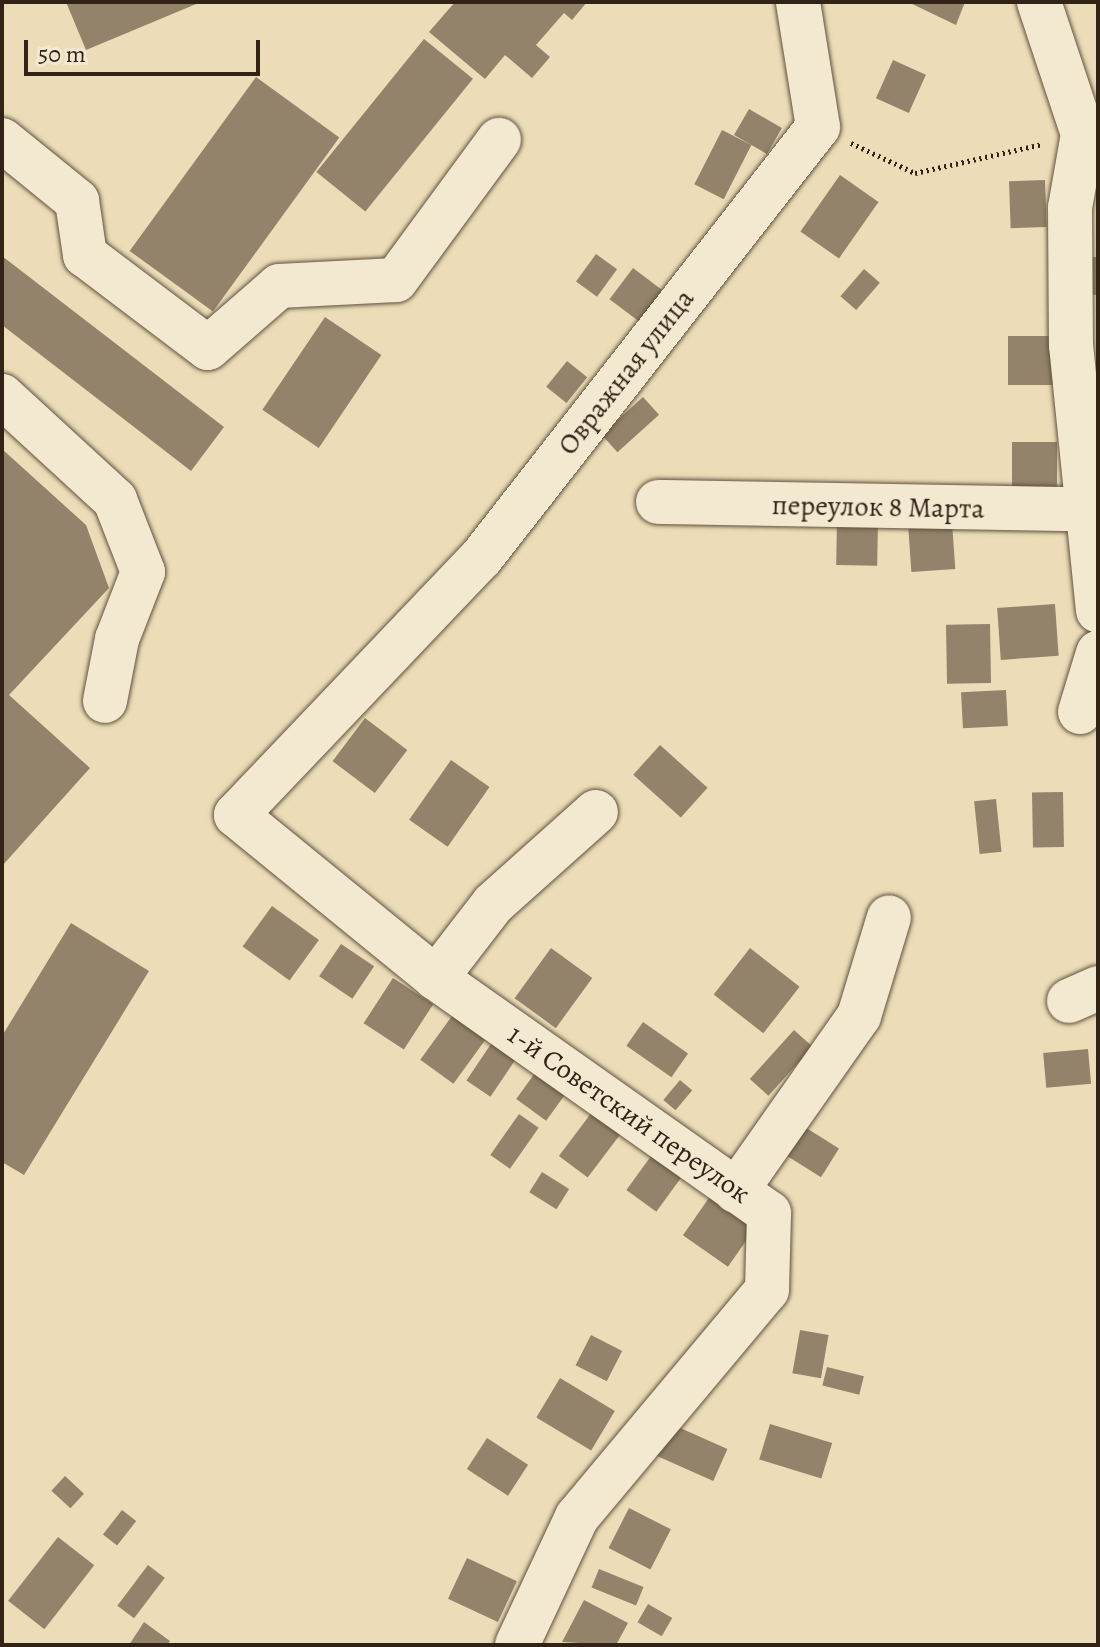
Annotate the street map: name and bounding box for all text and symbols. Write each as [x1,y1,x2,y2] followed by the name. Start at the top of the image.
[28,24,264,74] scale bar
[38,38,86,70] text: 50 m
[551,282,701,462] street label: Овражная улица
[771,488,985,526] street label: переулок 8 Марта
[501,1018,757,1210] street label: 1-й Советский переулок

